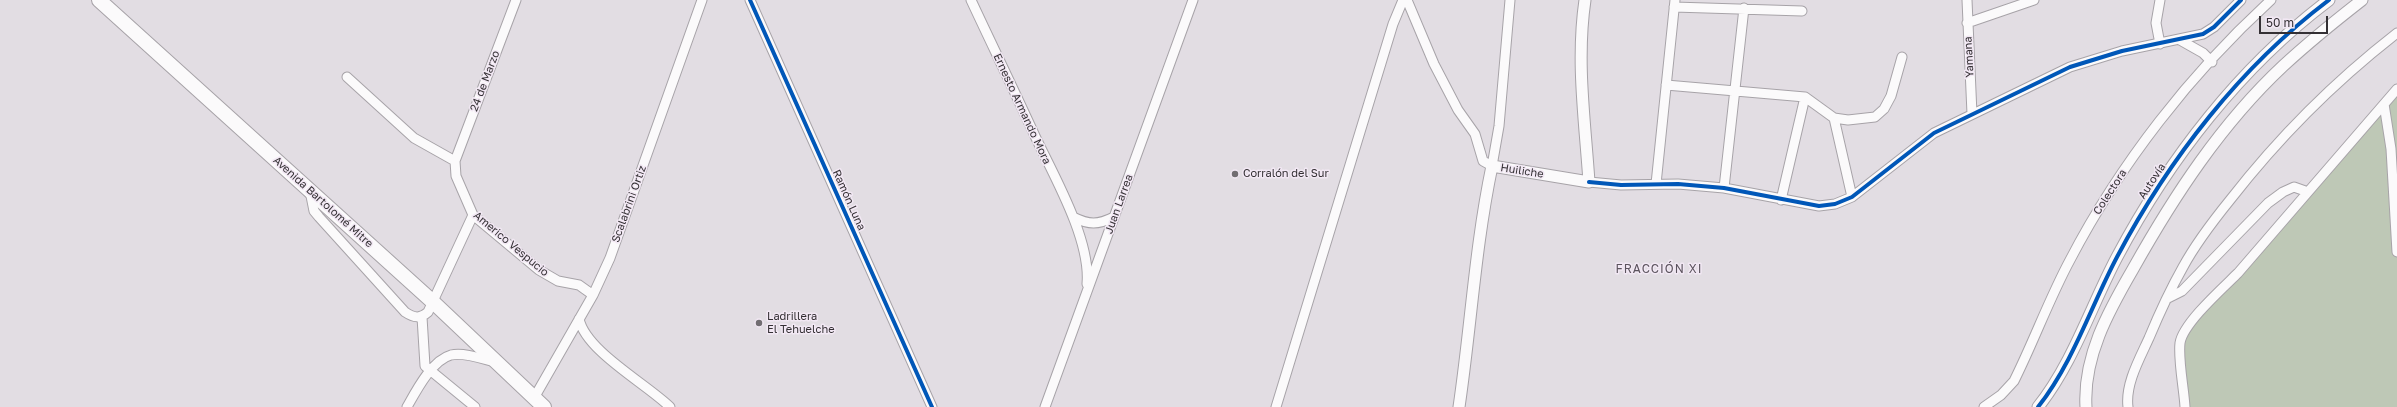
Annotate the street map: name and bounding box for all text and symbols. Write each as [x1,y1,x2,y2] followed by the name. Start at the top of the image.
[2261,8,2330,34] scale bar
[2266,15,2294,30] text: 50 m
[1961,36,1977,78] street label: Yamana
[467,49,503,113] street label: 24 de Marzo
[991,52,1053,166] street label: Ernesto Armando Mora
[270,154,376,250] street label: Avenida Bartolomé Mitre
[1499,161,1545,181] street label: Huiliche
[2136,161,2168,201] street label: Autovía
[609,164,649,244] street label: Scalabrini Ortiz
[1243,167,1329,181] place label: Corralón del Sur
[2091,167,2129,217] street label: Colectora
[830,168,868,232] street label: Ramón Luna
[1230,169,1240,179] marker: Corralón del Sur
[1102,173,1136,235] street label: Juan Larrea
[471,209,551,279] street label: Americo Vespucio
[1616,262,1702,276] district label: FRACCIÓN XI
[767,310,835,336] place label: Ladrillera El Tehuelche
[754,318,764,328] marker: Ladrillera El Tehuelche

